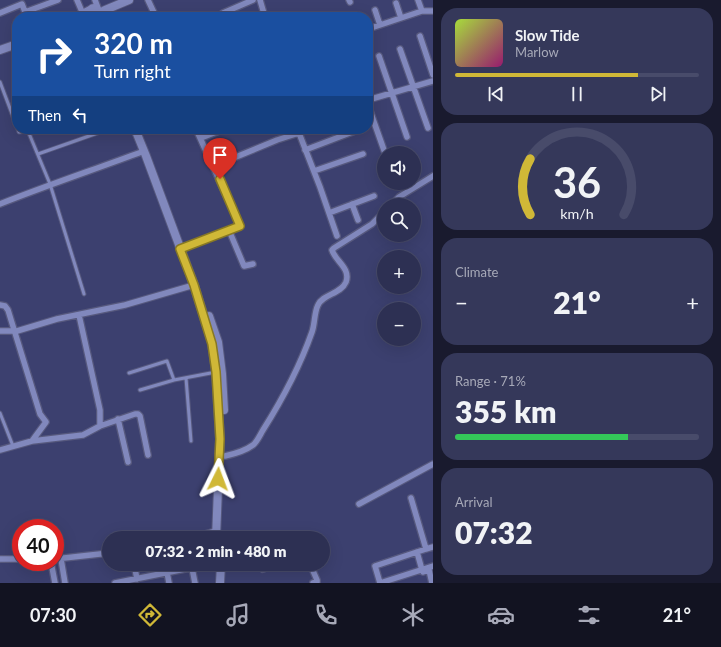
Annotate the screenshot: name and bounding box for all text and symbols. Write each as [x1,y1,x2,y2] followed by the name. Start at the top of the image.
[94,26,173,60] text: 320 m
[515,26,580,44] text: Slow Tide
[28,28,80,80] icon: right
[515,44,559,60] text: Marlow
[94,60,171,82] text: Turn right
[485,83,507,105] icon: previous
[566,83,588,105] icon: pause
[647,83,669,105] icon: next
[69,104,91,126] icon: left
[28,106,61,124] text: Then
[203,138,237,179] pin
[209,144,231,166] icon: arrive
[377,146,421,346] map controls
[377,146,421,190] button: sound
[553,156,601,206] text: 36
[377,198,421,242] button: search
[560,204,594,221] text: km/h
[377,250,421,294] button: +
[455,264,498,280] text: Climate
[553,284,601,320] text: 21°
[455,289,468,316] text: −
[686,289,699,316] text: +
[377,302,421,346] button: −
[455,373,526,389] text: Range · 71%
[455,393,556,429] text: 355 km
[197,458,239,500] position arrow
[455,494,492,510] text: Arrival
[455,514,533,550] text: 07:32
[12,519,64,571] speed limit sign: 40
[145,542,287,560] text: 07:32 · 2 min · 480 m
[136,601,164,629] icon: directions
[224,601,252,629] icon: music
[312,601,340,629] icon: phone
[399,601,427,629] icon: climate
[487,601,515,629] icon: car
[575,601,603,629] icon: filters
[30,604,76,626] text: 07:30
[663,604,691,626] text: 21°

